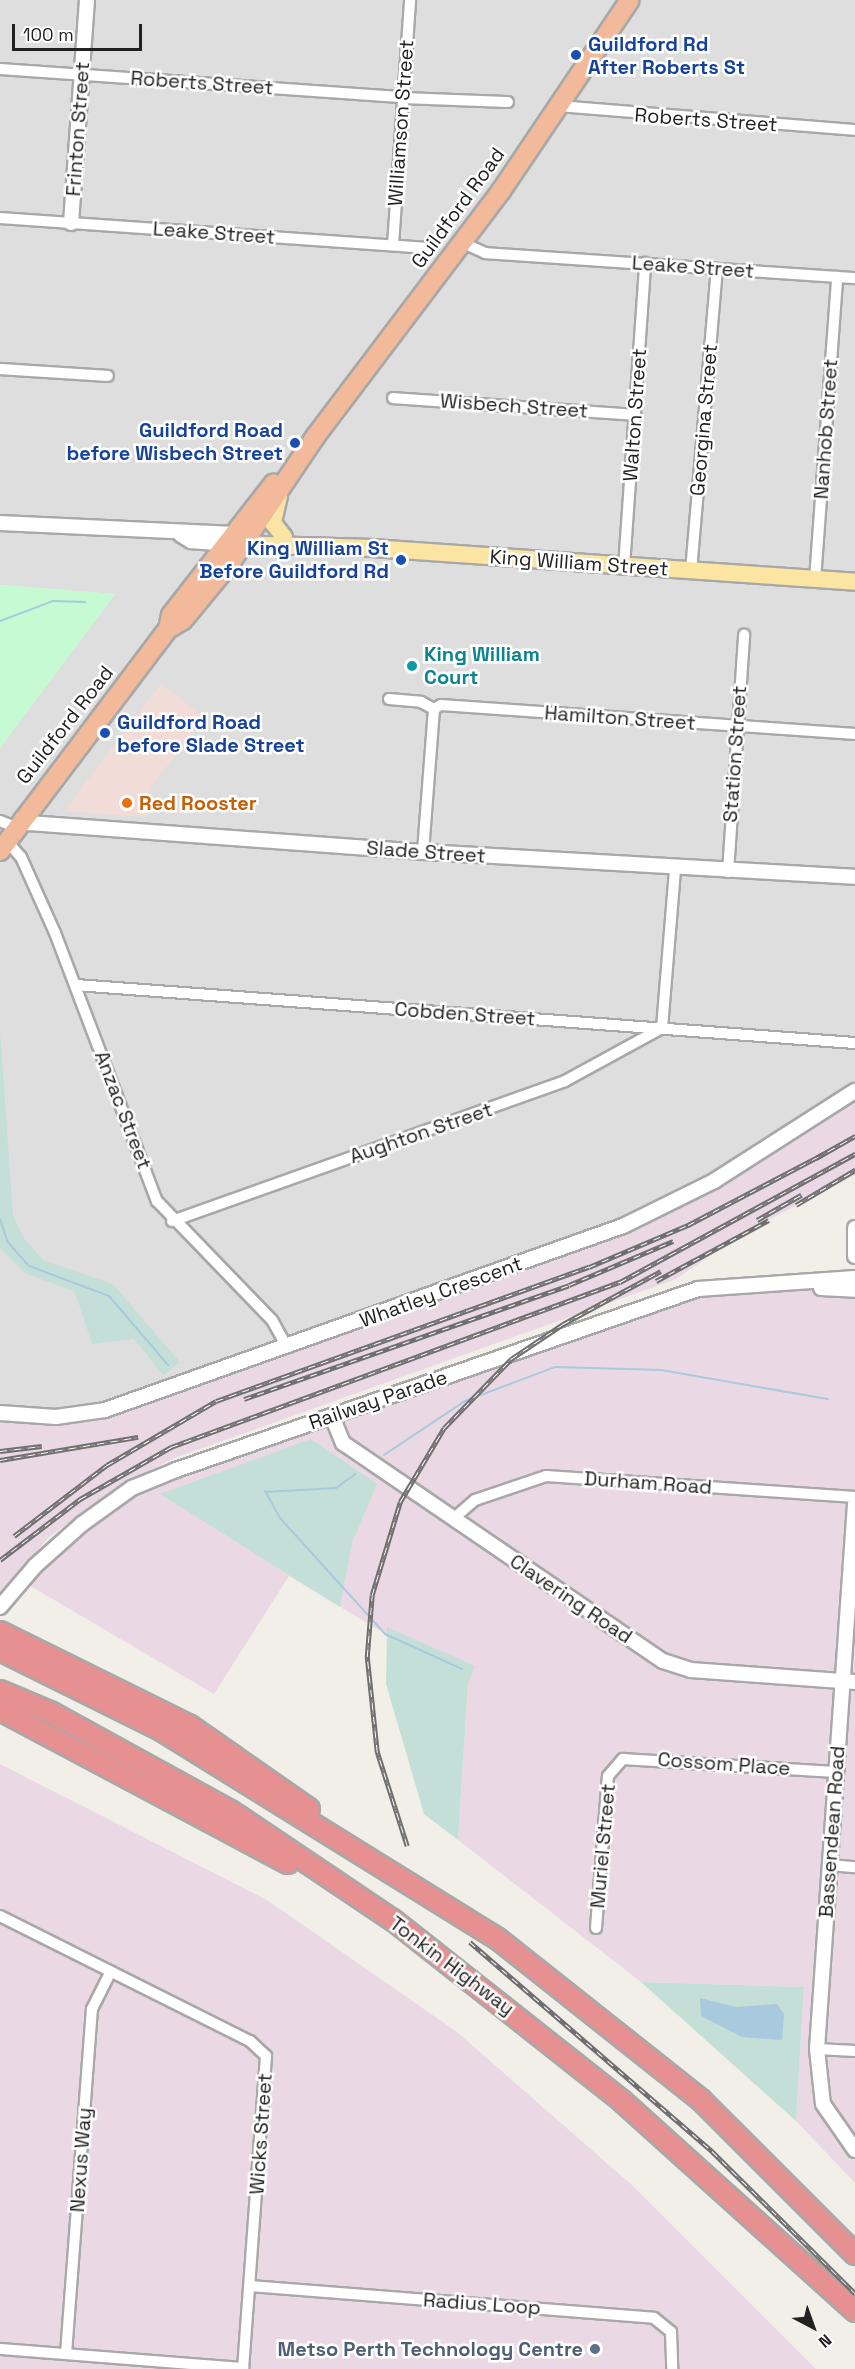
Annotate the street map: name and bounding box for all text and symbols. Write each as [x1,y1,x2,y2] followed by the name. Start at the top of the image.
[15,12,146,50] scale bar
[23,23,74,46] text: 100 m
[588,32,745,79] place label: Guildford Rd After Roberts St
[383,39,419,207] street label: Williamson Street
[569,48,583,62] marker: Guildford Rd After Roberts St
[61,61,95,197] street label: Frinton Street
[130,66,274,100] street label: Roberts Street
[634,103,778,137] street label: Roberts Street
[406,143,510,273] street label: Guildford Road
[152,217,276,249] street label: Leake Street
[631,251,755,283] street label: Leake Street
[685,343,723,497] street label: Georgina Street
[618,348,652,482] street label: Walton Street
[809,358,843,500] street label: Nanhob Street
[439,389,589,423] street label: Wisbech Street
[66,419,283,466] place label: Guildford Road before Wisbech Street
[288,436,302,450] marker: Guildford Road before Wisbech Street
[199,536,389,583] place label: King William St Before Guildford Rd
[489,545,669,581] street label: King William Street
[394,553,408,567] marker: King William St Before Guildford Rd
[424,642,540,689] place label: King William Court
[405,659,419,673] marker: King William Court
[11,661,119,789] street label: Guildford Road
[718,685,752,823] street label: Station Street
[544,701,696,735] street label: Hamilton Street
[117,710,305,757] place label: Guildford Road before Slade Street
[98,726,112,740] marker: Guildford Road before Slade Street
[139,791,257,815] place label: Red Rooster
[120,796,134,810] marker: Red Rooster
[366,836,486,868] street label: Slade Street
[394,997,536,1031] street label: Cobden Street
[89,1047,157,1173] street label: Anzac Street
[346,1097,496,1169] street label: Aughton Street
[356,1251,526,1333] street label: Whatley Crescent
[306,1365,450,1435] street label: Railway Parade
[583,1467,713,1499] street label: Durham Road
[505,1549,637,1649] street label: Clavering Road
[814,1745,850,1919] street label: Bassendean Road
[657,1747,791,1781] street label: Cossom Place
[586,1783,620,1909] street label: Muriel Street
[385,1911,519,2021] street label: Tonkin Highway
[245,2072,277,2196] street label: Wicks Street
[65,2107,97,2213] street label: Nexus Way
[422,2288,542,2320] street label: Radius Loop
[783,2297,843,2357] north arrow
[814,2330,836,2352] text: N
[277,2337,583,2361] place label: Metso Perth Technology Centre
[588,2342,602,2356] marker: Metso Perth Technology Centre

